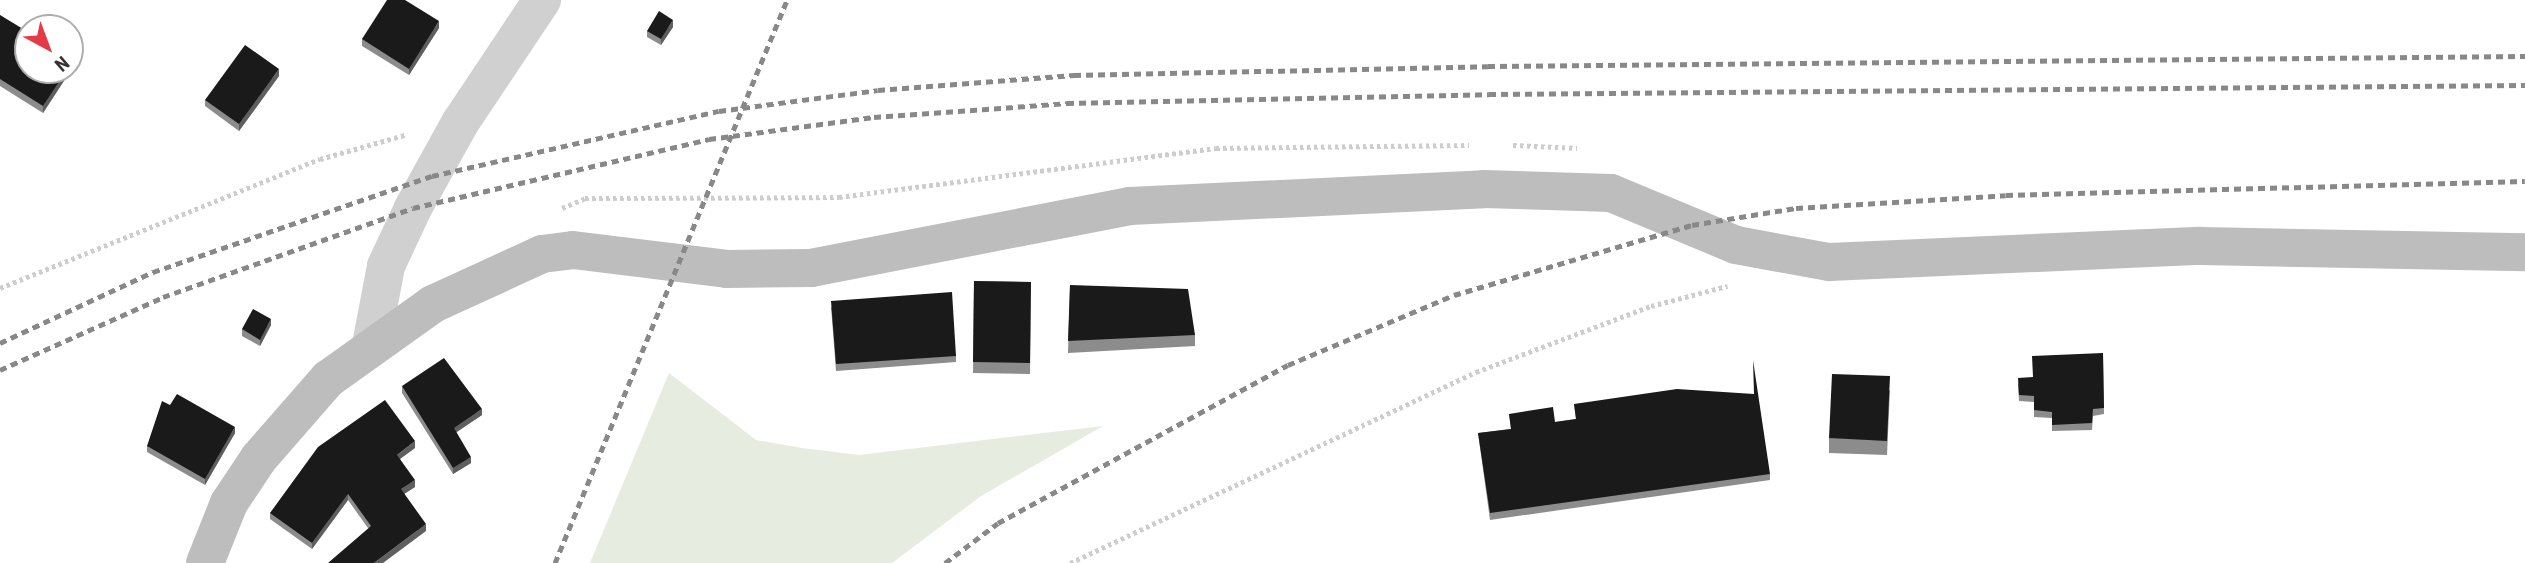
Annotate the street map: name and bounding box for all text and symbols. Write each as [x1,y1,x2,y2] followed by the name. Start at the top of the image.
[14,14,84,84] north arrow
[50,51,74,76] text: N

